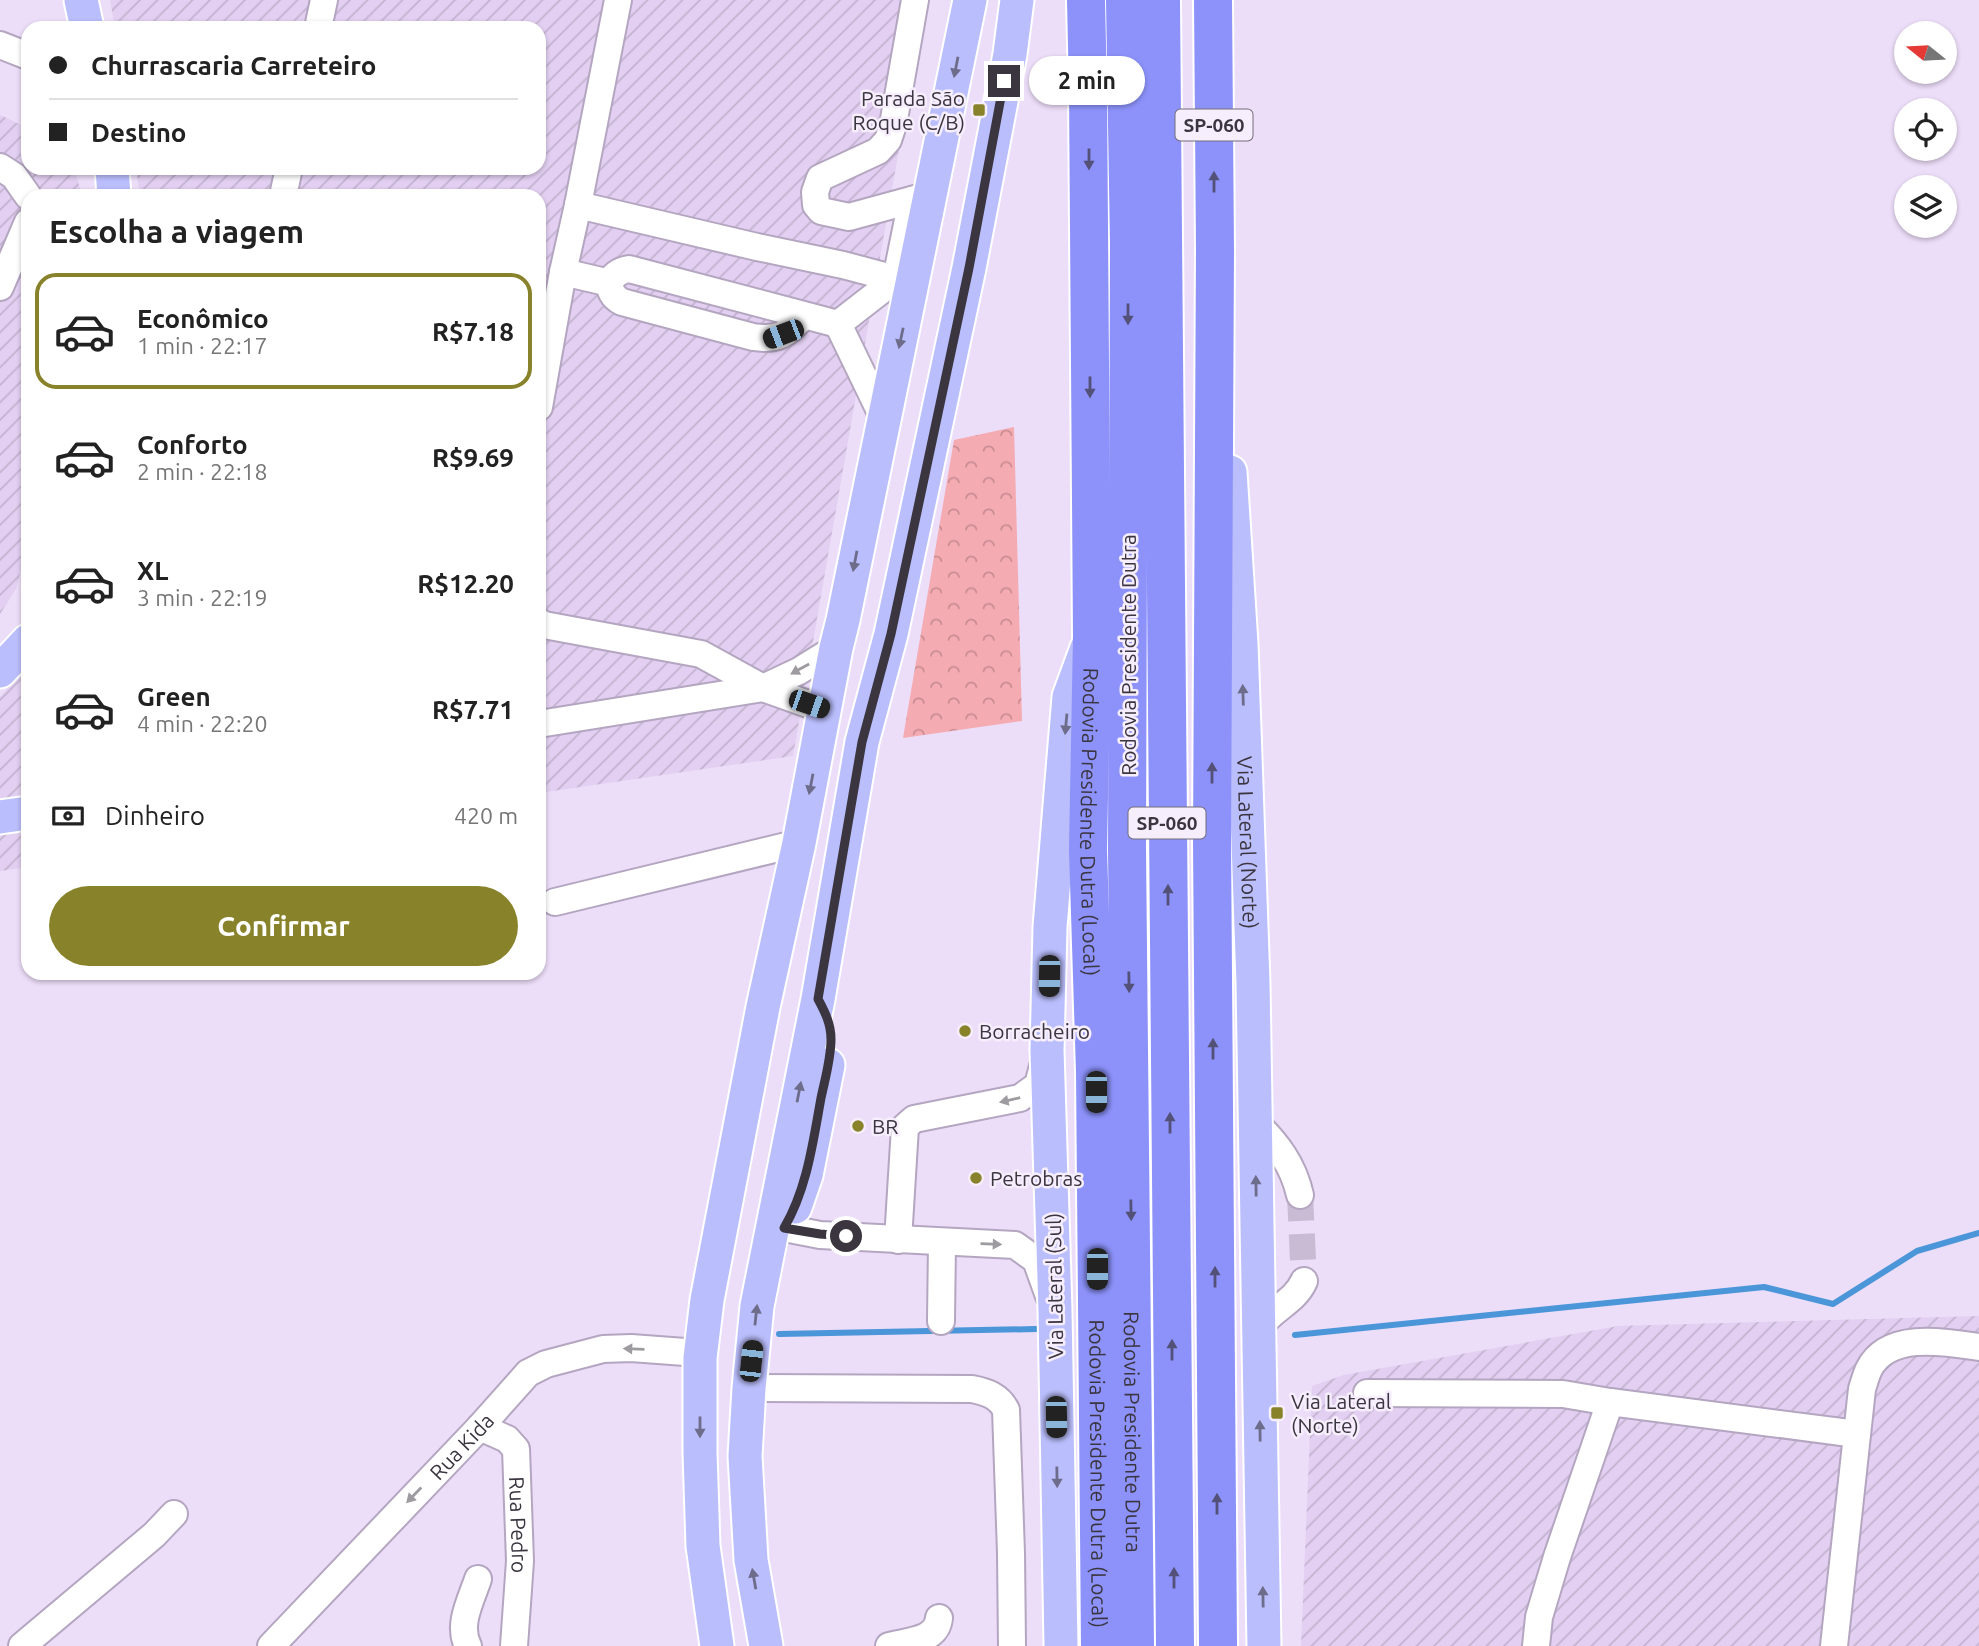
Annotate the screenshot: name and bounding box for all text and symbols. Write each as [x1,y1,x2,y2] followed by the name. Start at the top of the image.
[1894,21,1956,84] north arrow
[1894,21,1957,238] map controls
[91,51,376,80] text: Churrascaria Carreteiro
[951,56,962,78] one-way arrow
[1028,56,1144,106] callout: 2 min
[988,65,1020,97] route end
[1058,68,1116,93] text: 2 min
[853,86,965,134] place label: Parada São Roque (C/B)
[1894,98,1957,161] button: locate
[971,102,987,118] marker: Parada São Roque (C/B)
[1176,110,1252,140] road number: SP-060
[91,118,187,147] text: Destino
[1083,148,1094,170] one-way arrow
[1208,170,1220,192] one-way arrow
[1894,175,1957,238] button: layers
[49,213,304,249] text: Escolha a viagem
[53,300,116,363] icon: car
[1122,303,1134,325] one-way arrow
[137,304,269,333] text: Econômico
[432,317,514,346] text: R$7.18
[760,317,807,351] car
[895,327,906,349] one-way arrow
[137,333,268,358] text: 1 min · 22:17
[1084,376,1096,398] one-way arrow
[53,426,116,489] icon: car
[137,430,248,459] text: Conforto
[432,443,514,472] text: R$9.69
[137,459,268,484] text: 2 min · 22:18
[1116,534,1140,776] street label: Rodovia Presidente Dutra
[849,550,860,572] one-way arrow
[53,552,116,615] icon: car
[137,556,168,585] text: XL
[417,569,514,598] text: R$12.20
[137,585,268,610] text: 3 min · 22:19
[790,664,810,675] one-way arrow
[1076,667,1104,977] street label: Rodovia Presidente Dutra (Local)
[53,678,116,741] icon: car
[137,682,211,711] text: Green
[1237,683,1249,705] one-way arrow
[786,687,833,721] car
[432,695,514,724] text: R$7.71
[137,711,268,736] text: 4 min · 22:20
[1060,714,1071,736] one-way arrow
[1233,756,1263,929] street label: Via Lateral (Norte)
[1206,762,1218,784] one-way arrow
[805,773,816,795] one-way arrow
[49,797,87,835] icon: cash
[105,801,205,830] text: Dinheiro
[454,803,518,828] text: 420 m
[1128,808,1206,838] road number: SP-060
[1162,884,1174,906] one-way arrow
[49,886,518,966] button: Confirmar
[1039,955,1060,997] car
[1123,971,1135,993] one-way arrow
[979,1019,1090,1043] place label: Borracheiro
[957,1023,973,1039] marker: Borracheiro
[1207,1038,1219,1060] one-way arrow
[1086,1071,1107,1113] car
[793,1081,804,1103] one-way arrow
[999,1094,1021,1105] one-way arrow
[1164,1112,1176,1134] one-way arrow
[872,1114,898,1138] place label: BR
[850,1118,866,1134] marker: BR
[990,1166,1082,1190] place label: Petrobras
[968,1170,984,1186] marker: Petrobras
[1250,1175,1262,1197] one-way arrow
[1125,1199,1137,1221] one-way arrow
[1041,1212,1067,1360] street label: Via Lateral (Sul)
[830,1220,862,1252] route start
[980,1239,1002,1250] one-way arrow
[1087,1248,1108,1290] car
[1209,1266,1221,1288] one-way arrow
[751,1304,762,1326] one-way arrow
[1120,1311,1146,1553] street label: Rodovia Presidente Dutra
[1085,1319,1112,1628] street label: Rodovia Presidente Dutra (Local)
[739,1339,764,1383] car
[1166,1339,1178,1361] one-way arrow
[622,1343,644,1354] one-way arrow
[1291,1389,1391,1437] place label: Via Lateral (Norte)
[1046,1396,1067,1438] car
[1269,1405,1285,1421] marker: Via Lateral (Norte)
[425,1408,498,1484] street label: Rua Kida
[694,1416,706,1438] one-way arrow
[1254,1420,1266,1442] one-way arrow
[1052,1467,1063,1489] one-way arrow
[505,1476,532,1574] street label: Rua Pedro
[407,1486,423,1503] one-way arrow
[1211,1493,1222,1515] one-way arrow
[1168,1567,1180,1589] one-way arrow
[748,1568,759,1590] one-way arrow
[1257,1586,1269,1608] one-way arrow

